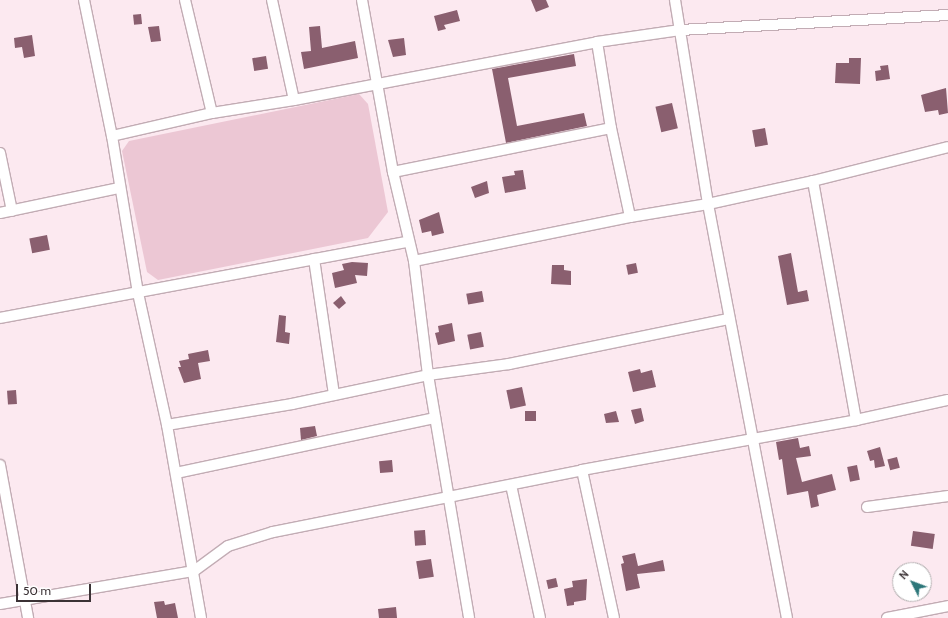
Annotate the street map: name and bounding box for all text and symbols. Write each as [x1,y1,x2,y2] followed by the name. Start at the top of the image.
[892,562,932,602] north arrow
[896,567,912,582] text: N
[18,576,93,602] scale bar
[23,583,51,598] text: 50 m

